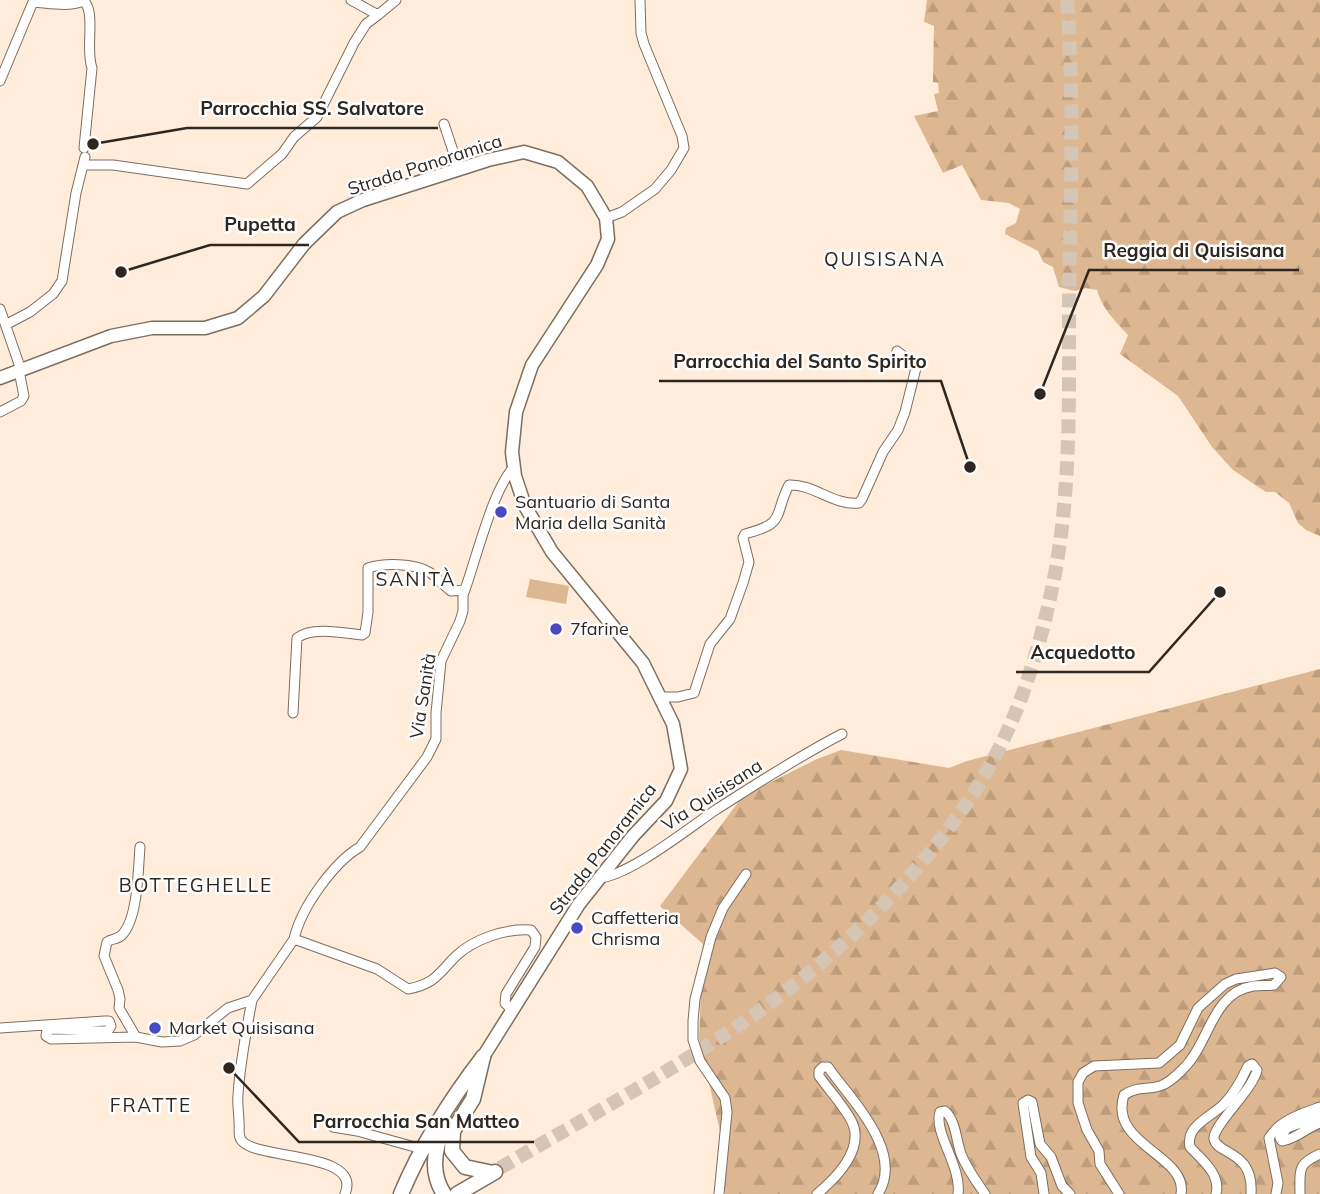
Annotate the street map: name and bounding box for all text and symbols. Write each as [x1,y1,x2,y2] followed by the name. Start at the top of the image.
[187,88,438,128] callout: Parrocchia SS. Salvatore
[200,96,424,120] text: Parrocchia SS. Salvatore
[345,129,505,200] street label: Strada Panoramica
[210,205,309,245] callout: Pupetta
[224,212,296,236] text: Pupetta
[1089,230,1299,270] callout: Reggia di Quisisana
[1103,238,1285,262] text: Reggia di Quisisana
[824,247,946,271] district label: QUISISANA
[659,341,941,381] callout: Parrocchia del Santo Spirito
[673,349,927,373] text: Parrocchia del Santo Spirito
[515,490,670,534] place label: Santuario di Santa Maria della Sanità
[493,504,509,520] marker: Santuario di Santa Maria della Sanità
[376,567,456,591] district label: SANITÀ
[570,617,629,640] place label: 7farine
[548,621,564,637] marker: 7farine
[1016,632,1149,672] callout: Acquedotto
[1030,640,1136,664] text: Acquedotto
[404,652,441,740] street label: Via Sanità
[657,754,766,836] street label: Via Quisisana
[544,778,661,919] street label: Strada Panoramica
[119,873,273,897] district label: BOTTEGHELLE
[591,906,679,950] place label: Caffetteria Chrisma
[569,920,585,936] marker: Caffetteria Chrisma
[169,1016,314,1039] place label: Market Quisisana
[147,1020,163,1036] marker: Market Quisisana
[110,1093,192,1117] district label: FRATTE
[299,1102,534,1142] callout: Parrocchia San Matteo
[313,1109,519,1133] text: Parrocchia San Matteo

